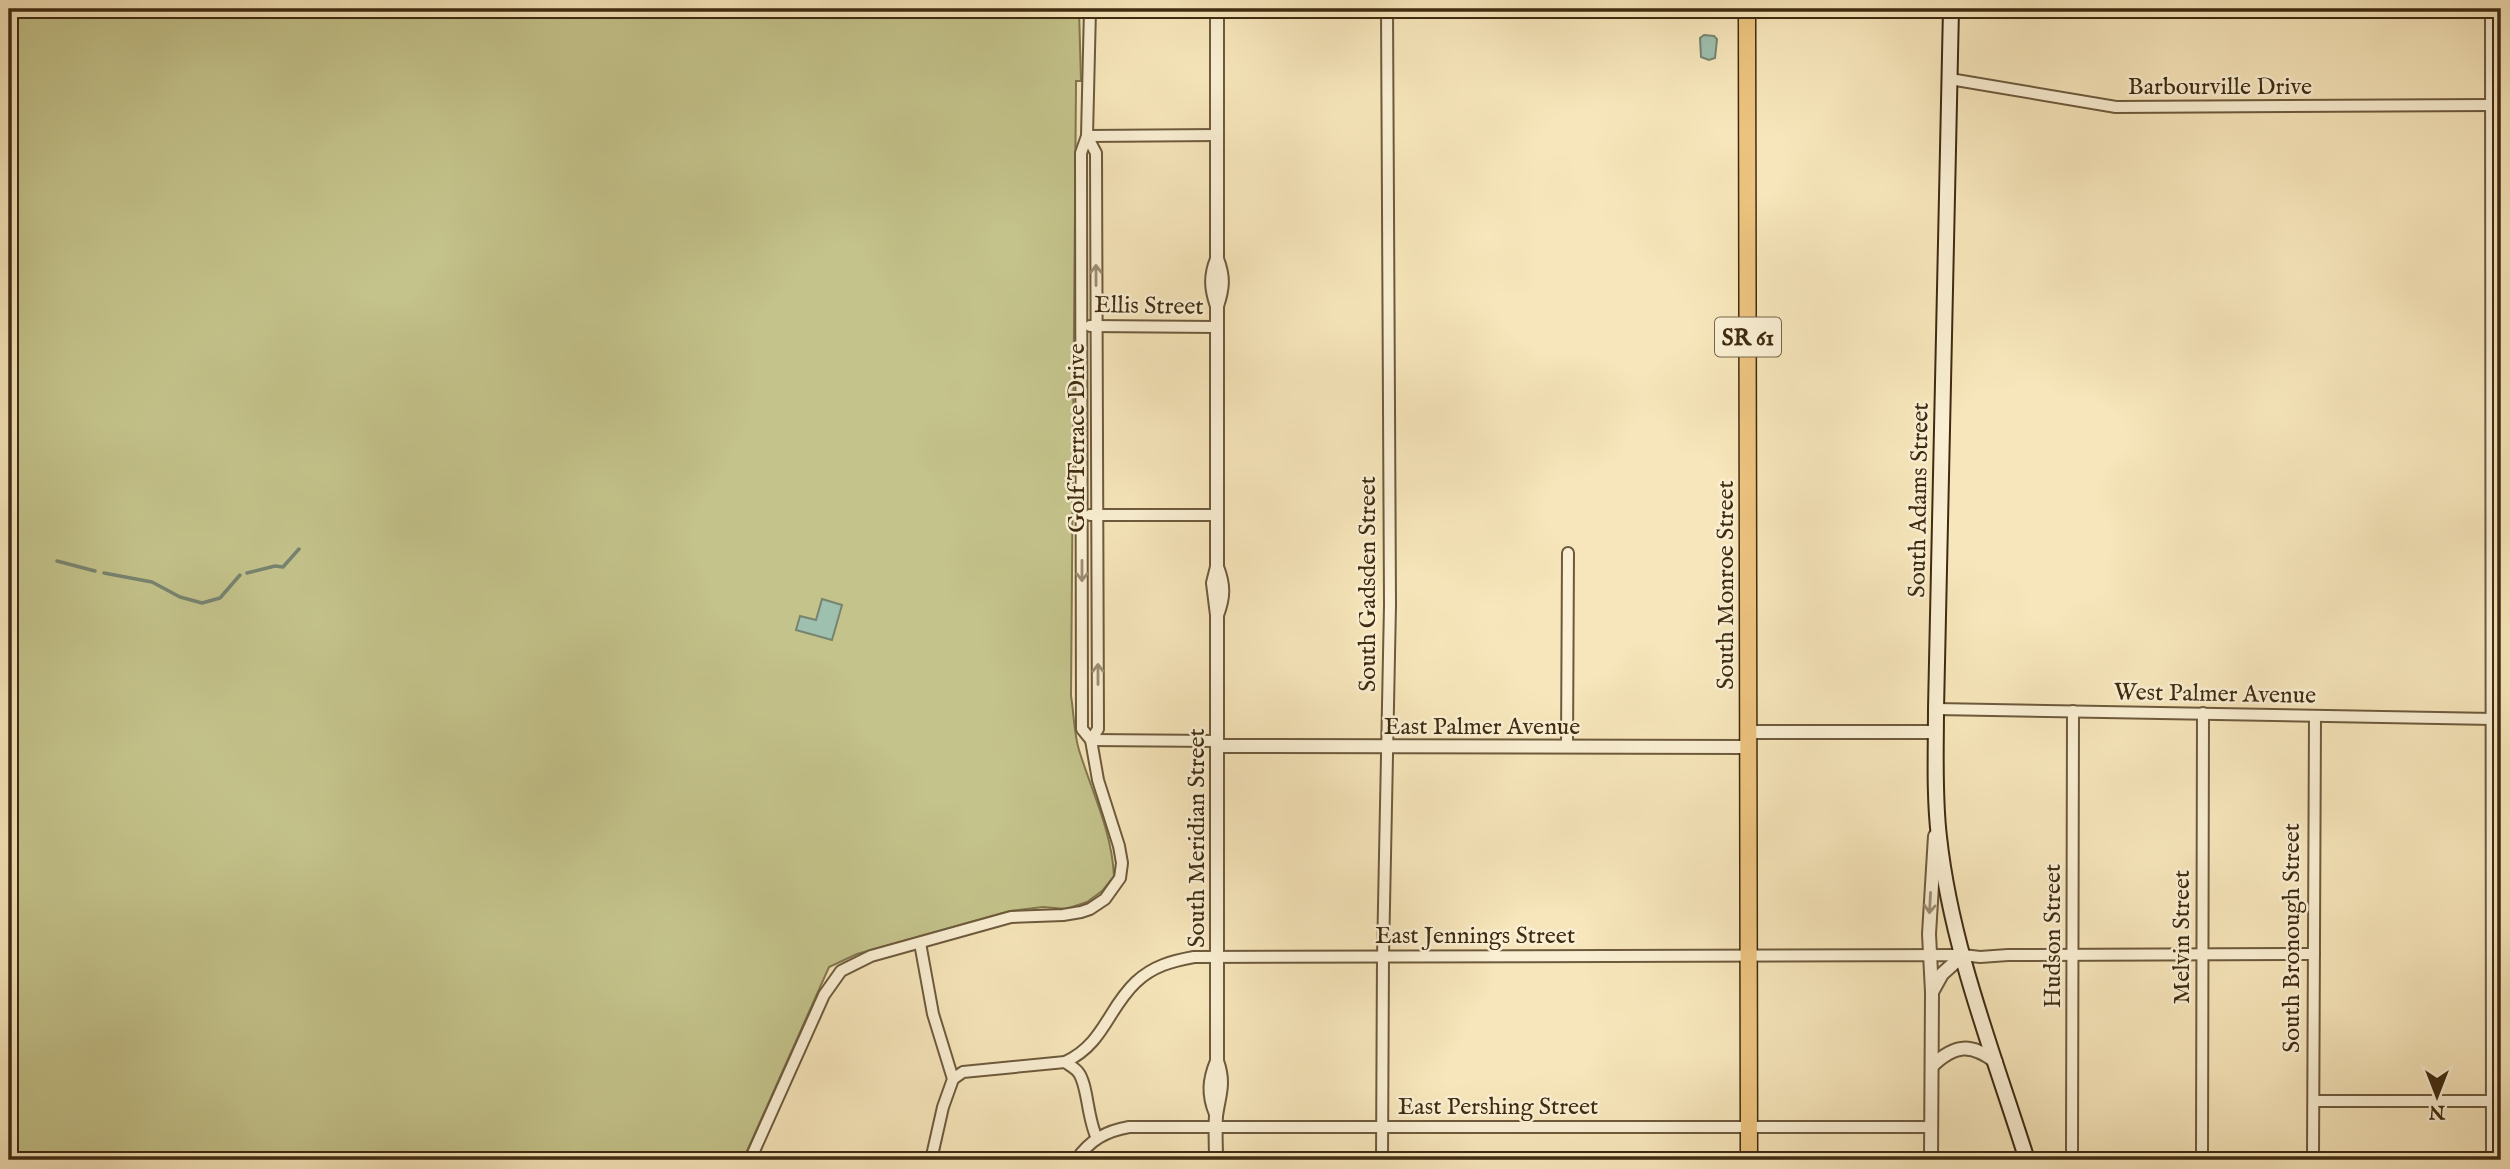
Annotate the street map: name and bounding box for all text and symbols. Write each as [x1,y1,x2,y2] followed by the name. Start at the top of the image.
[2128,72,2312,103] street label: Barbourville Drive
[1089,264,1103,287] one-way arrow
[1094,290,1204,323] street label: Ellis Street
[1715,318,1781,356] road number: SR 61
[1062,343,1093,533] street label: Golf Terrace Drive
[1902,402,1937,598] street label: South Adams Street
[1353,476,1384,692] street label: South Gadsden Street
[1711,480,1742,690] street label: South Monroe Street
[1075,559,1089,582] one-way arrow
[1091,663,1105,686] one-way arrow
[2114,677,2316,712] street label: West Palmer Avenue
[1384,712,1580,743] street label: East Palmer Avenue
[1182,728,1213,948] street label: South Meridian Street
[2277,823,2308,1053] street label: South Bronough Street
[2038,864,2069,1008] street label: Hudson Street
[2167,870,2198,1004] street label: Melvin Street
[1924,892,1937,915] one-way arrow
[1375,921,1575,952] street label: East Jennings Street
[2402,1060,2472,1130] north arrow
[1398,1092,1598,1123] street label: East Pershing Street
[2428,1099,2446,1123] text: N

